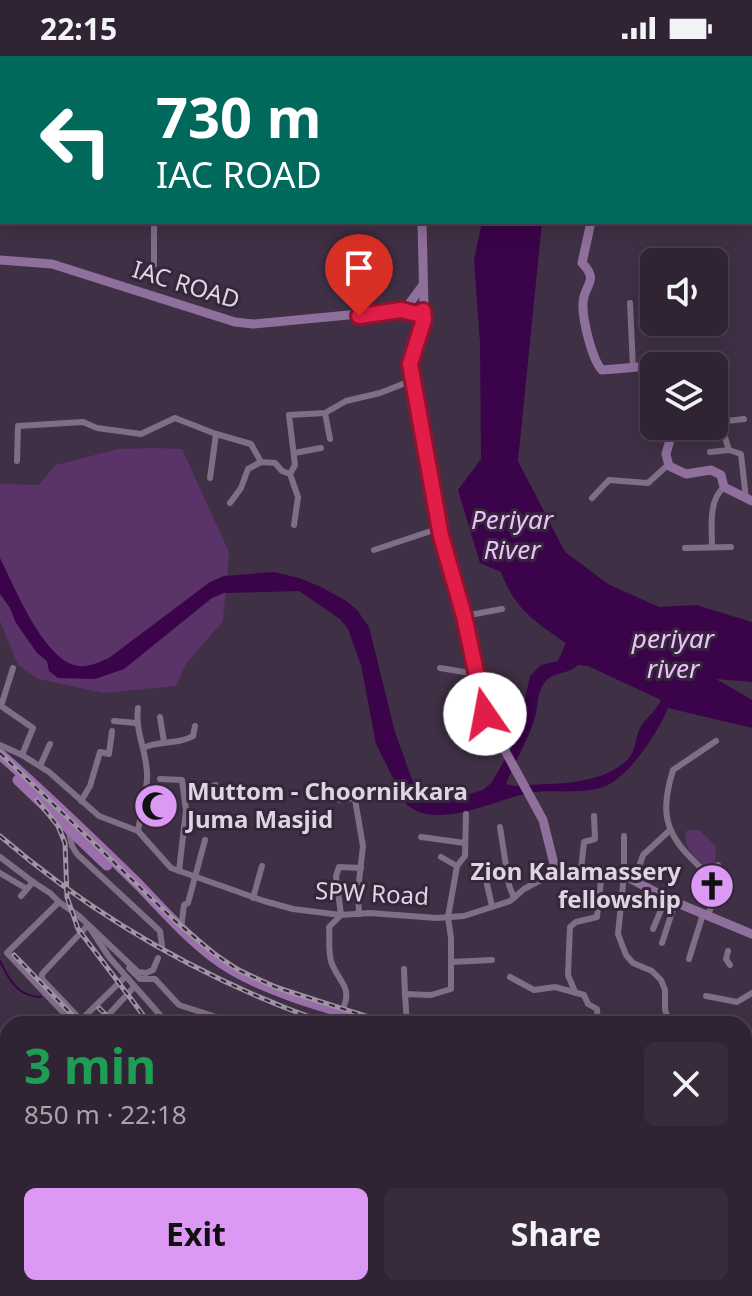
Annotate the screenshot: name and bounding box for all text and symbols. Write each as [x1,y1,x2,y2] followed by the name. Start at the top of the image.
[40,8,117,49] text: 22:15
[156,78,321,154] text: 730 m
[24,88,128,192] icon: left
[156,150,322,199] text: IAC ROAD
[325,234,393,316] pin
[337,246,381,290] icon: arrive
[640,248,728,440] map controls
[640,248,728,336] button: sound
[129,252,244,315] street label: IAC ROAD
[640,352,728,440] button: layers
[471,501,555,567] water label: Periyar River
[631,620,716,686] water label: periyar river
[443,672,527,756] position arrow
[185,774,468,835] place label: Muttom - Choornikkara Juma Masjid
[132,782,180,830] mosque icon: Muttom - Choornikkara Juma Masjid
[471,854,681,915] place label: Zion Kalamassery fellowship
[688,862,736,910] church icon: Zion Kalamassery fellowship
[314,873,430,912] street label: SPW Road
[24,1033,156,1098] text: 3 min
[644,1042,728,1126] button: close
[24,1096,187,1132] text: 850 m · 22:18
[24,1188,368,1280] button: Exit
[384,1188,728,1280] button: Share

